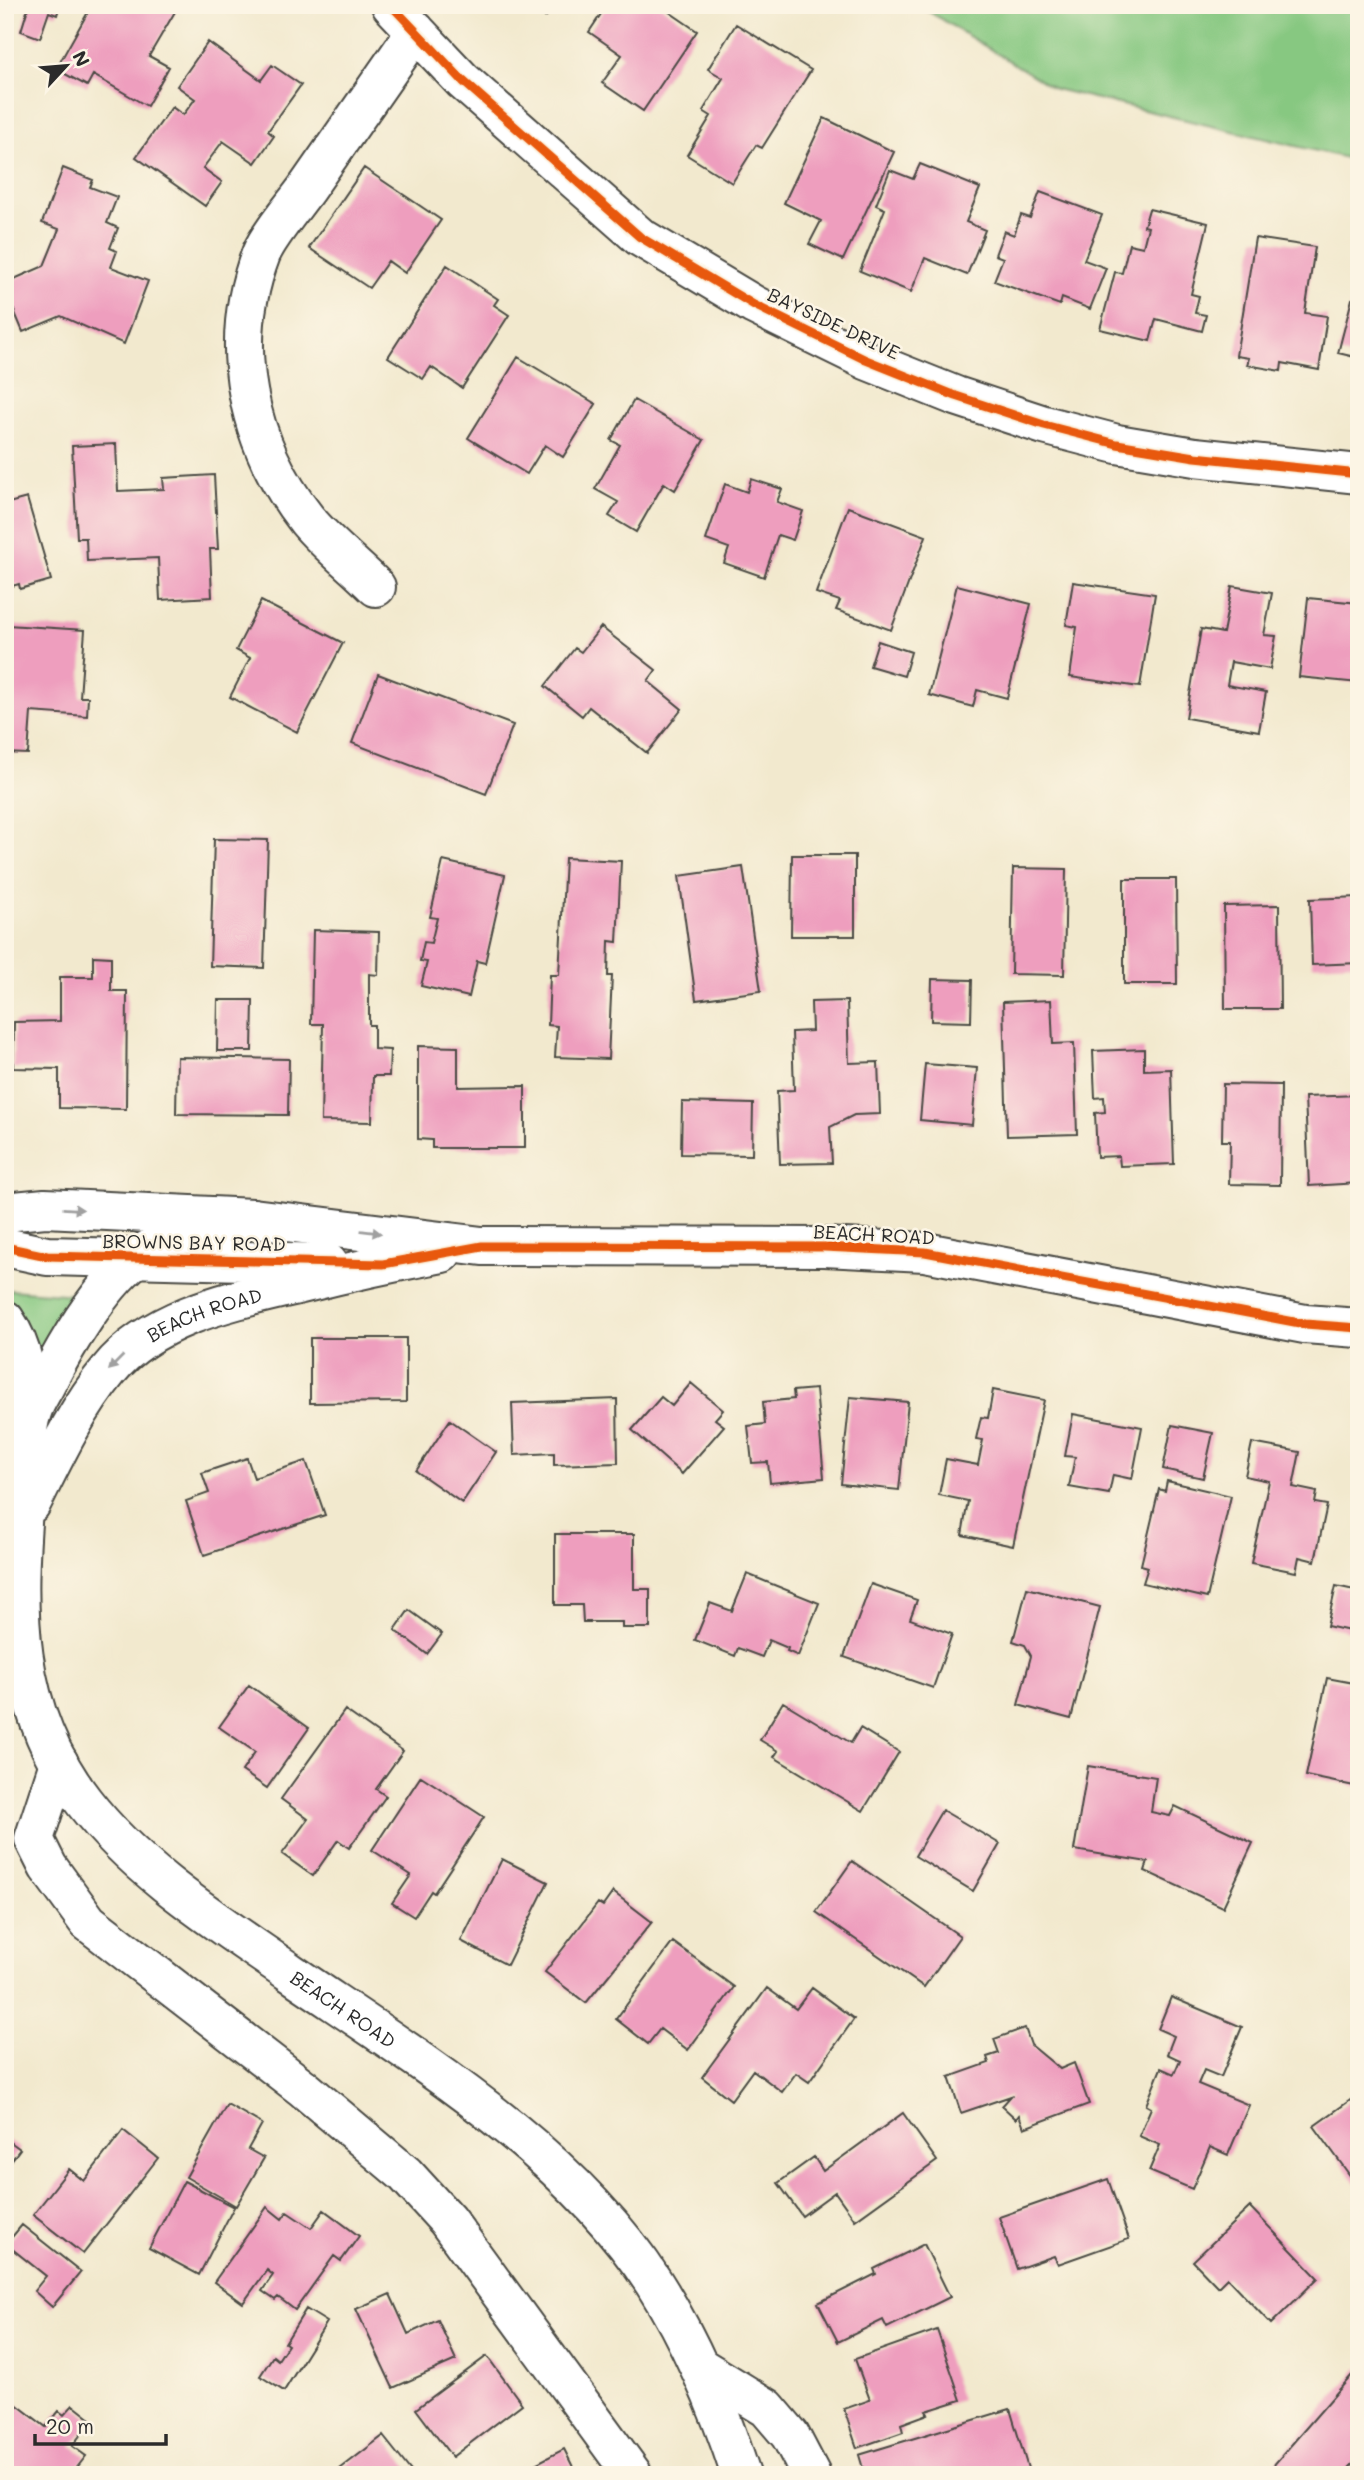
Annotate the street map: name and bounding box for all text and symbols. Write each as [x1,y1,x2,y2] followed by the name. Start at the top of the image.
[32,32,102,102] north arrow
[67,46,96,70] text: N
[764,281,904,365] street label: BAYSIDE DRIVE
[63,1204,85,1215] one-way arrow
[813,1218,935,1250] street label: BEACH ROAD
[360,1227,382,1238] one-way arrow
[102,1228,286,1256] street label: BROWNS BAY ROAD
[142,1281,264,1347] street label: BEACH ROAD
[107,1355,124,1372] one-way arrow
[286,1964,401,2053] street label: BEACH ROAD
[35,2403,166,2447] scale bar
[46,2412,94,2439] text: 20 m

